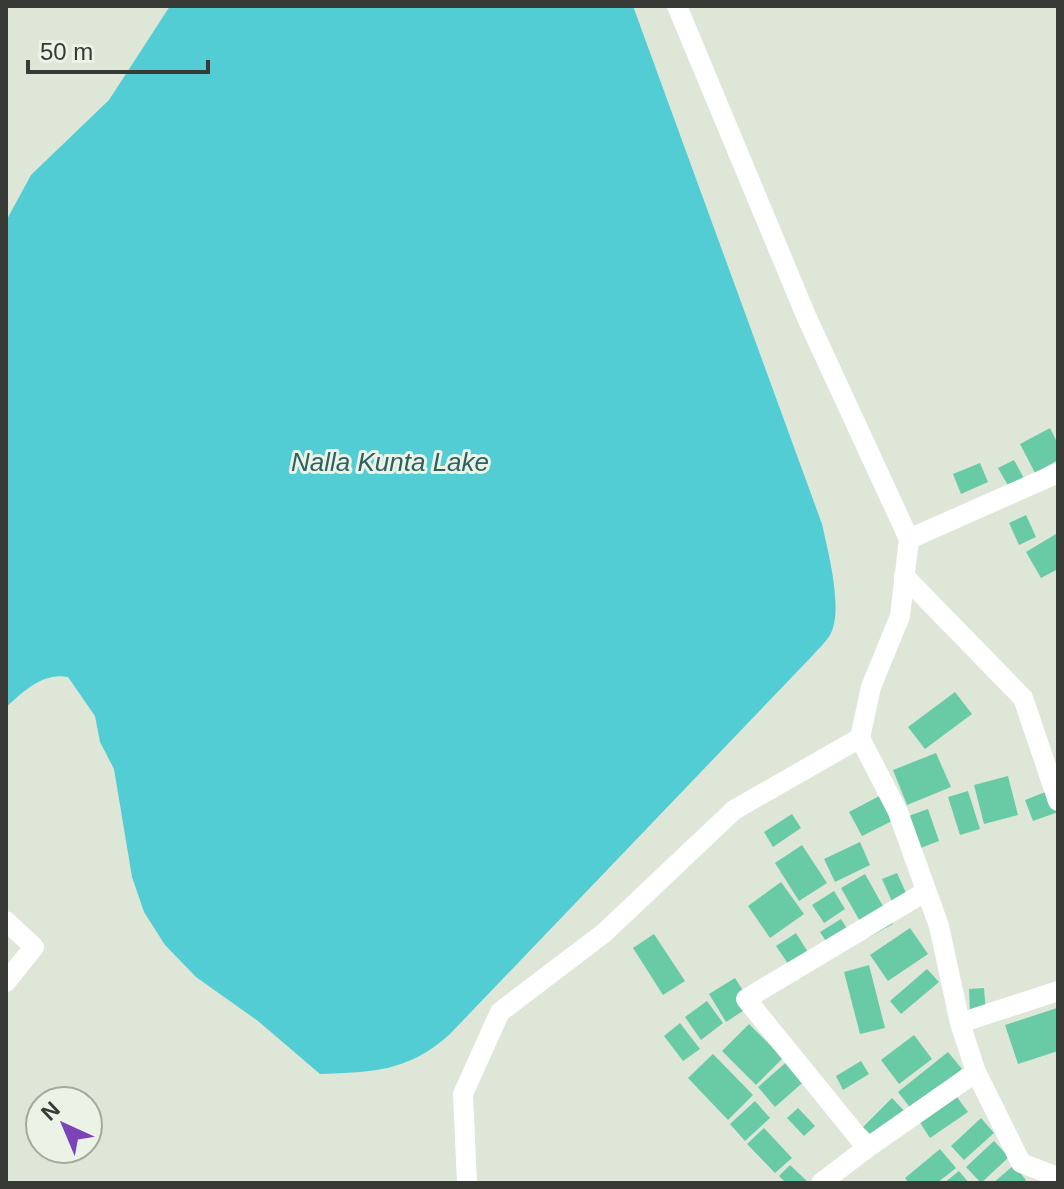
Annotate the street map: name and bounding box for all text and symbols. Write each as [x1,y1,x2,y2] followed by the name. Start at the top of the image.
[28,24,208,74] scale bar
[40,38,93,65] text: 50 m
[291,447,489,477] water label: Nalla Kunta Lake
[24,1085,104,1165] north arrow
[36,1096,65,1125] text: N

